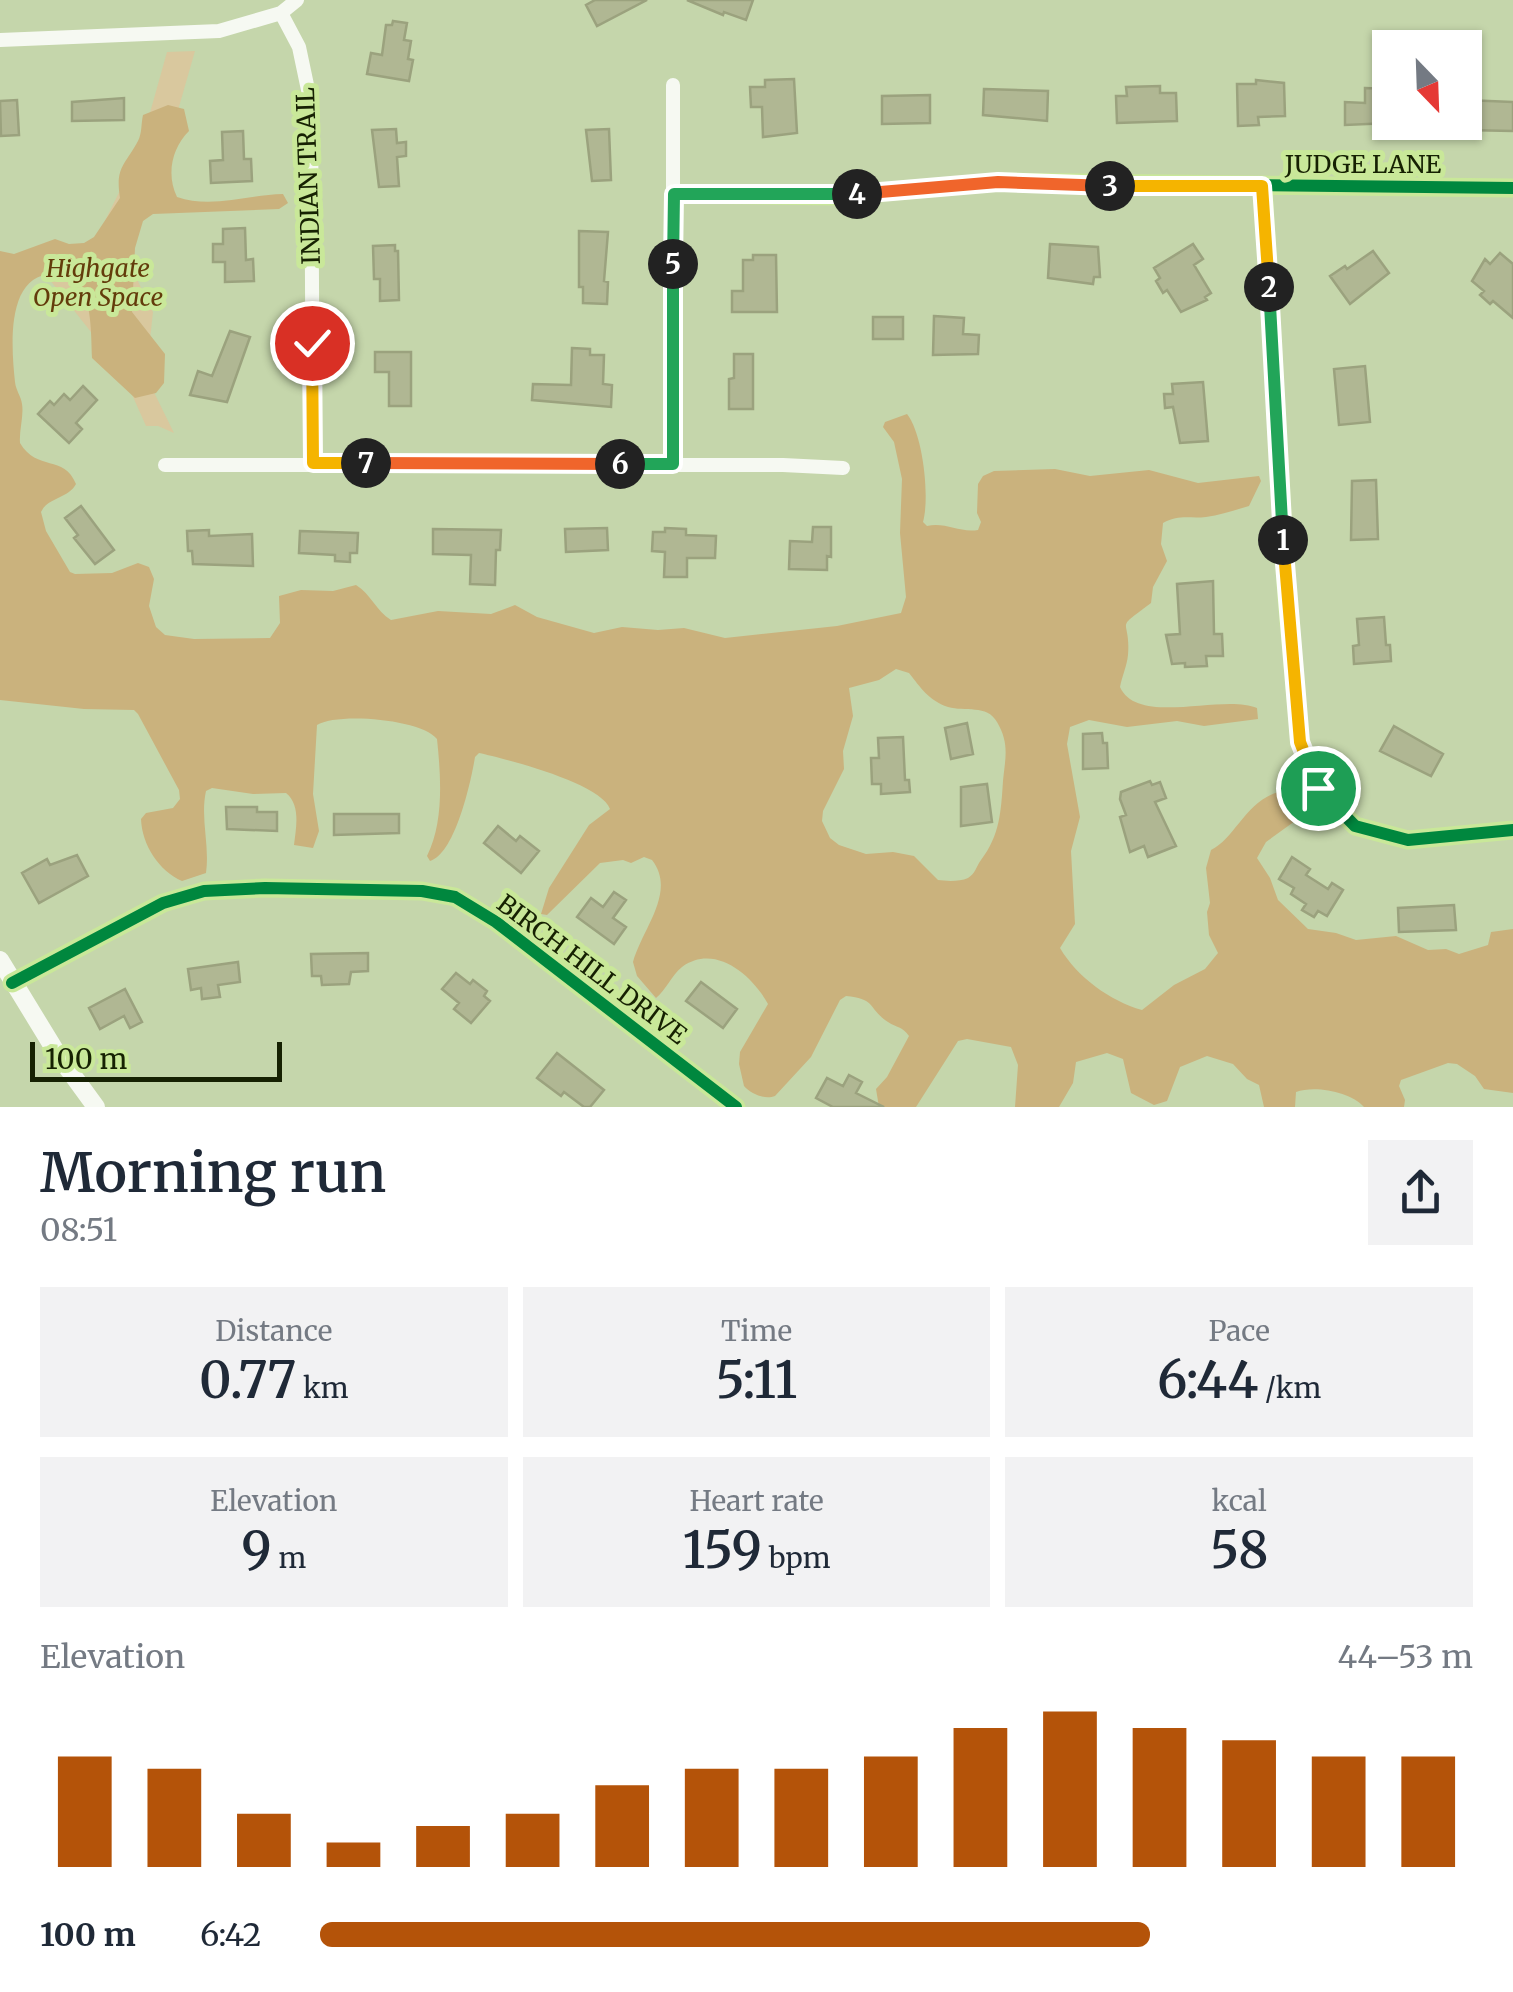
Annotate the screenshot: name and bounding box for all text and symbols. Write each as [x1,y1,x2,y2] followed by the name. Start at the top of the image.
[1372,30,1482,140] north arrow
[1372,30,1482,140] map controls
[289,86,327,265] street label: INDIAN TRAIL
[1284,148,1441,180] street label: JUDGE LANE
[1085,161,1135,211] pin: 3
[1102,168,1118,204] text: 3
[832,169,882,219] pin: 4
[848,176,866,212] text: 4
[648,239,698,289] pin: 5
[665,246,681,282] text: 5
[33,252,163,313] park label: Highgate Open Space
[1244,262,1294,312] pin: 2
[1261,269,1277,305] text: 2
[270,301,355,386] pin
[285,316,340,371] icon: check
[341,438,391,488] pin: 7
[595,439,645,489] pin: 6
[358,445,374,481] text: 7
[611,446,629,482] text: 6
[1258,515,1308,565] pin: 1
[1277,522,1289,558] text: 1
[1276,746,1361,831] pin
[1291,761,1346,816] icon: arrive
[491,887,693,1051] street label: BIRCH HILL DRIVE
[30,1037,282,1082] scale bar
[45,1041,127,1077] text: 100 m
[40,1138,386,1207] text: Morning run
[1368,1140,1473,1245] button: share
[40,1210,117,1250] text: 08:51
[215,1313,332,1349] text: Distance
[721,1313,792,1349] text: Time
[1209,1313,1270,1349] text: Pace
[199,1349,296,1412] text: 0.77
[716,1349,797,1412] text: 5:11
[1157,1349,1258,1412] text: 6:44
[296,1370,349,1406] text: km
[1258,1370,1321,1406] text: /km
[210,1483,337,1519] text: Elevation
[690,1483,823,1519] text: Heart rate
[1212,1483,1267,1519] text: kcal
[241,1519,272,1582] text: 9
[683,1519,762,1582] text: 159
[1210,1519,1268,1582] text: 58
[272,1540,306,1576] text: m
[762,1540,830,1576] text: bpm
[40,1637,185,1677] text: Elevation
[1337,1637,1473,1677] text: 44–53 m
[40,1915,136,1955] text: 100 m
[200,1915,262,1955] text: 6:42

